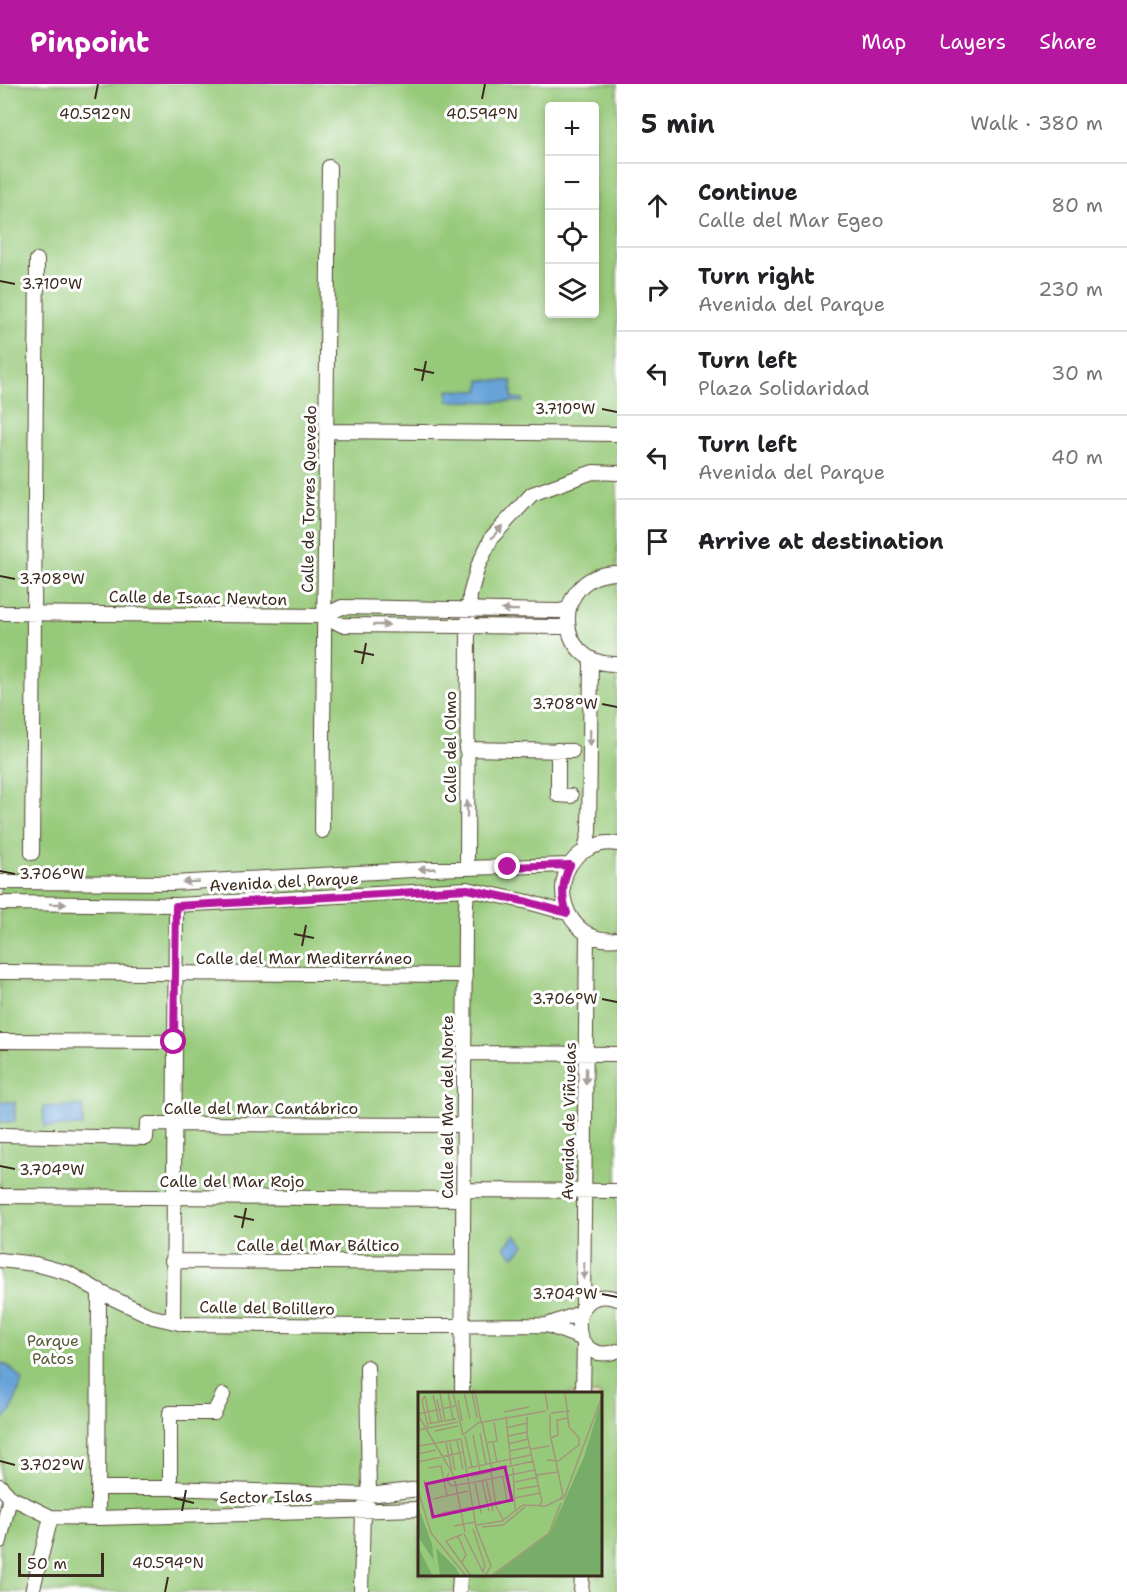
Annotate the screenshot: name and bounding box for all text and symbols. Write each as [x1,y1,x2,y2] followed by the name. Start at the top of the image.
[30,23,149,61] text: Pinpoint
[861,28,906,56] text: Map
[939,28,1006,56] text: Layers
[1039,28,1097,56] text: Share
[545,102,599,318] map controls
[545,102,599,156] button: +
[59,104,131,124] text: 40.592°N
[446,104,518,124] text: 40.594°N
[641,106,715,141] text: 5 min
[970,110,1103,136] text: Walk · 380 m
[545,156,599,210] button: −
[698,178,798,207] text: Continue
[641,189,674,222] icon: ahead
[1051,192,1103,218] text: 80 m
[698,207,884,233] text: Calle del Mar Egeo
[545,210,599,264] button: locate
[698,262,815,291] text: Turn right
[545,264,599,318] button: layers
[641,273,674,306] icon: right
[22,274,82,294] text: 3.710°W
[1038,276,1103,302] text: 230 m
[698,291,885,317] text: Avenida del Parque
[698,346,797,375] text: Turn left
[641,357,674,390] icon: left
[1051,360,1103,386] text: 30 m
[698,375,870,401] text: Plaza Solidaridad
[535,399,595,419] text: 3.710°W
[297,405,321,593] street label: Calle de Torres Quevedo
[698,430,797,459] text: Turn left
[641,441,674,474] icon: left
[1051,444,1103,470] text: 40 m
[698,459,885,485] text: Avenida del Parque
[491,524,504,540] one-way arrow
[641,525,674,558] icon: arrive
[698,527,944,556] text: Arrive at destination
[19,569,85,589] text: 3.708°W
[109,586,287,610] street label: Calle de Isaac Newton
[500,605,519,615] one-way arrow
[371,620,390,630] one-way arrow
[440,691,461,803] street label: Calle del Olmo
[532,694,598,714] text: 3.708°W
[585,729,595,748] one-way arrow
[462,800,472,819] one-way arrow
[494,853,520,879] route end
[19,864,85,884] text: 3.706°W
[418,864,437,873] one-way arrow
[209,868,359,896] street label: Avenida del Parque
[181,877,200,886] one-way arrow
[49,899,68,909] one-way arrow
[196,948,412,969] street label: Calle del Mar Mediterráneo
[532,989,598,1009] text: 3.706°W
[437,1015,458,1199] street label: Calle del Mar del Norte
[160,1028,186,1054] route start
[557,1042,581,1200] street label: Avenida de Viñuelas
[581,1067,591,1086] one-way arrow
[164,1098,358,1119] street label: Calle del Mar Cantábrico
[19,1160,85,1180] text: 3.704°W
[160,1171,304,1192] street label: Calle del Mar Rojo
[237,1235,399,1256] street label: Calle del Mar Báltico
[579,1262,588,1281] one-way arrow
[532,1284,598,1304] text: 3.704°W
[199,1296,335,1320] street label: Calle del Bolillero
[27,1330,79,1369] park label: Parque Patos
[418,1392,602,1577] inset map
[20,1455,84,1475] text: 3.702°W
[219,1486,313,1508] street label: Sector Islas
[18,1550,104,1578] scale bar
[27,1553,67,1574] text: 50 m
[132,1553,204,1573] text: 40.594°N

